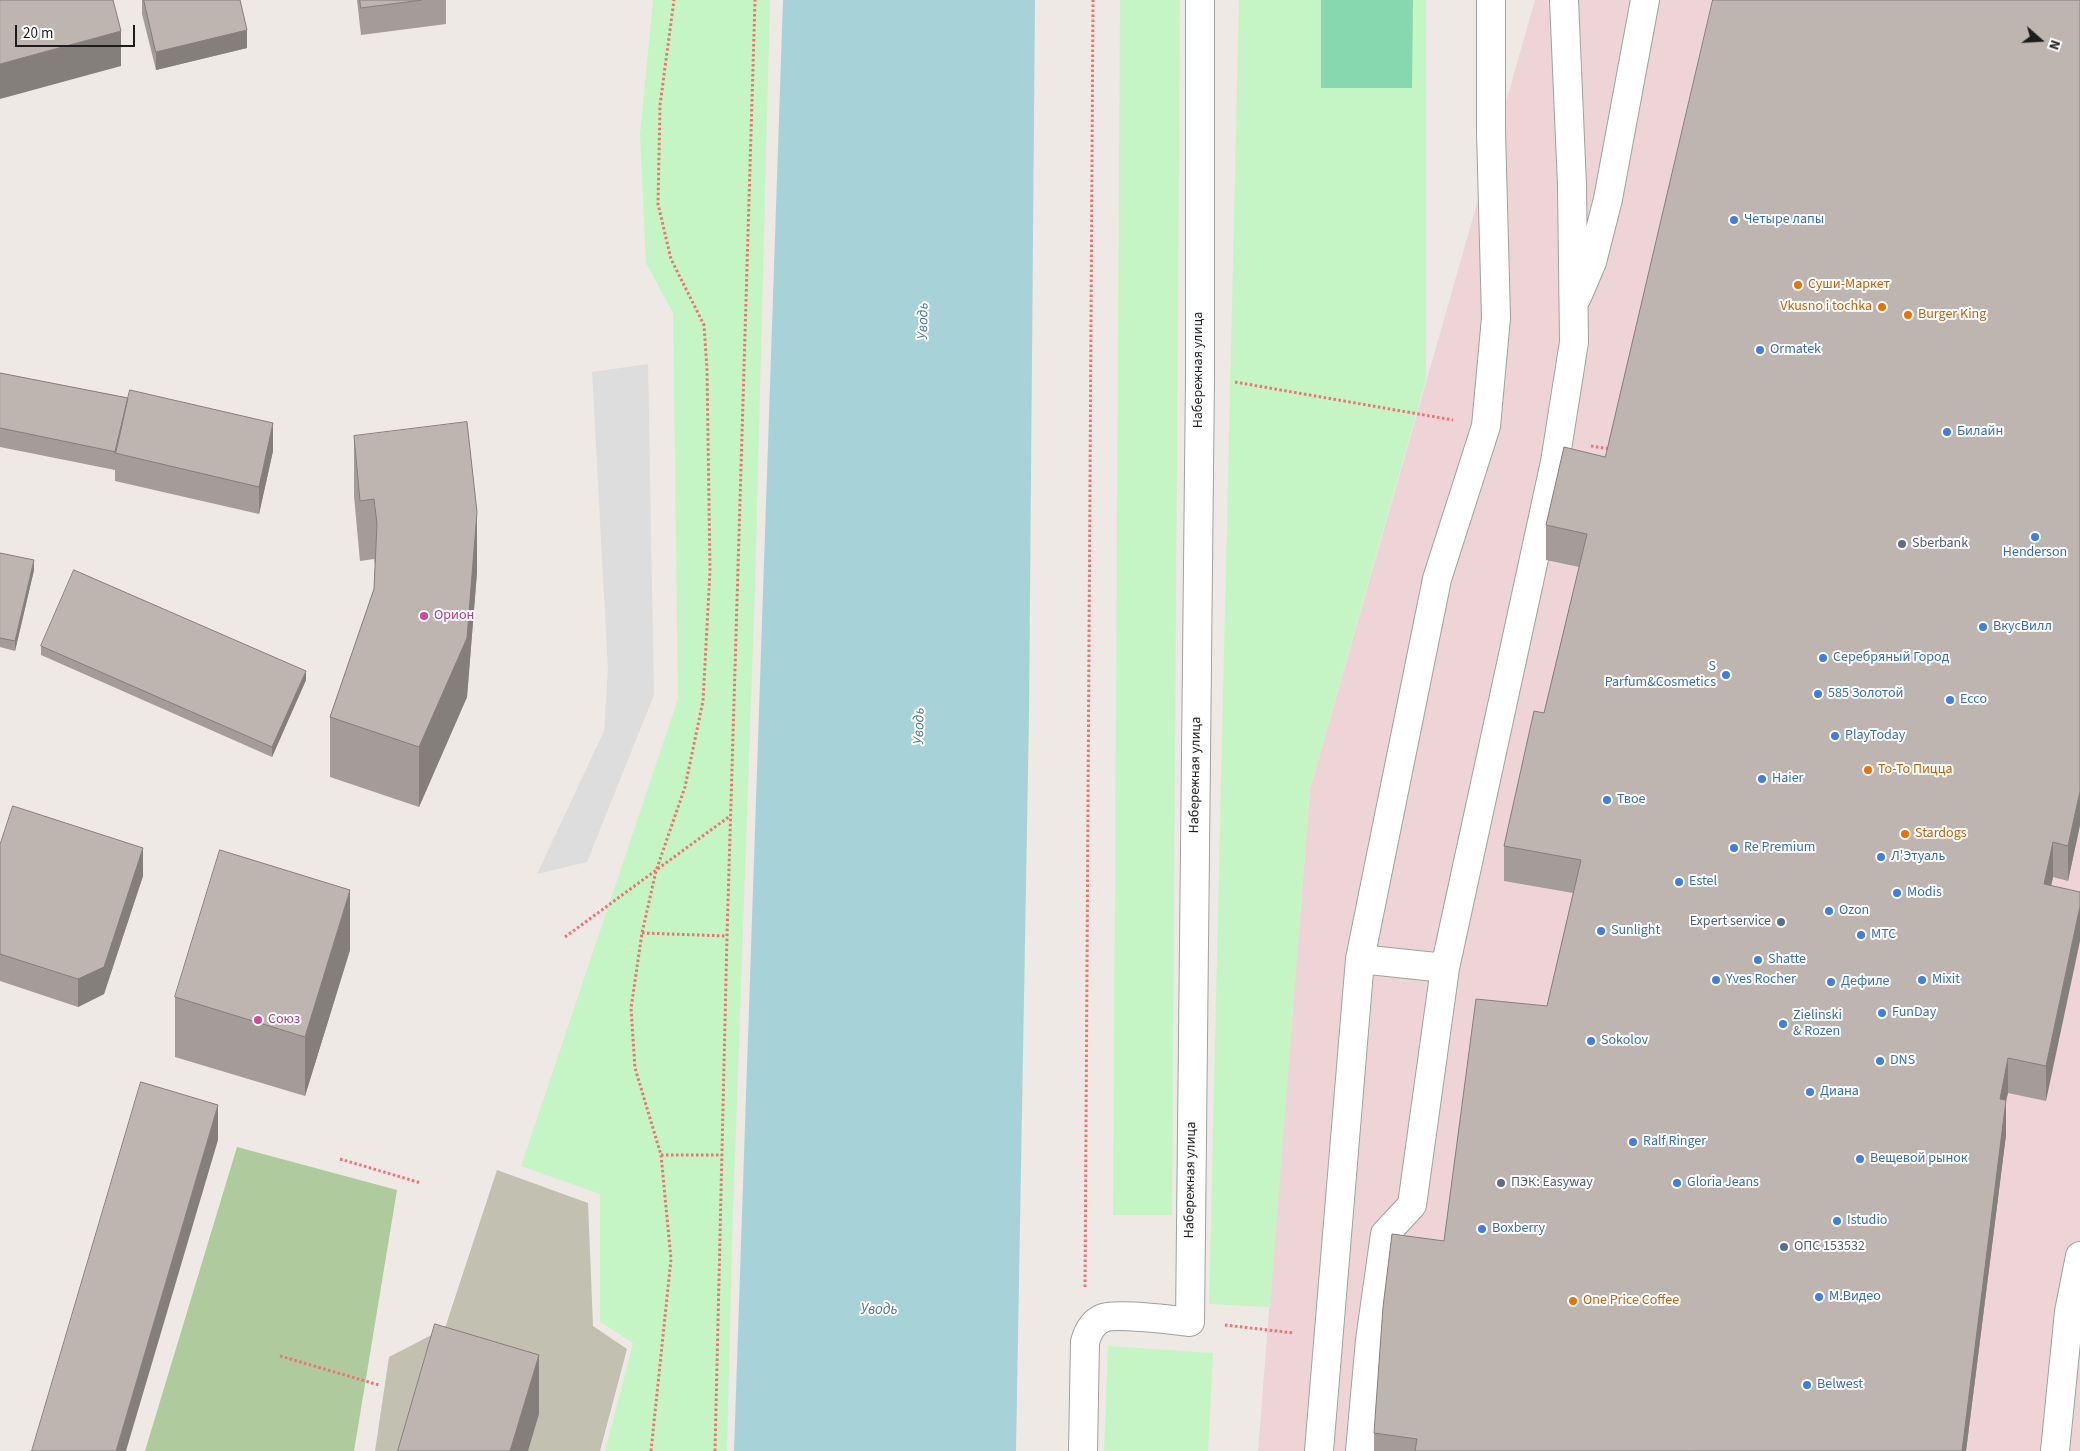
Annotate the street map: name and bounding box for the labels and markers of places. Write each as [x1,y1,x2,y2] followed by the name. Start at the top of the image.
[1744,212,1824,228] place label: Четыре лапы
[1728,214,1740,226] marker: Четыре лапы
[1808,277,1890,293] place label: Суши-Маркет
[1792,279,1804,291] marker: Суши-Маркет
[1780,299,1872,315] place label: Vkusno i tochka
[1876,301,1888,313] marker: Vkusno i tochka
[1918,307,1986,323] place label: Burger King
[1902,309,1914,321] marker: Burger King
[1770,342,1821,358] place label: Ormatek
[1754,344,1766,356] marker: Ormatek
[1957,424,2003,440] place label: Билайн
[1941,426,1953,438] marker: Билайн
[2029,531,2041,543] marker: Henderson
[1912,536,1968,552] place label: Sberbank
[1896,538,1908,550] marker: Sberbank
[2003,545,2067,561] place label: Henderson
[434,608,474,624] place label: Орион
[418,610,430,622] marker: Орион
[1993,619,2052,635] place label: ВкусВилл
[1977,621,1989,633] marker: ВкусВилл
[1833,650,1949,666] place label: Серебряный Город
[1817,652,1829,664] marker: Серебряный Город
[1605,659,1716,692] place label: S Parfum&Cosmetics
[1720,669,1732,681] marker: S Parfum&Cosmetics
[1828,686,1903,702] place label: 585 Золотой
[1812,688,1824,700] marker: 585 Золотой
[1960,692,1987,708] place label: Ecco
[1944,694,1956,706] marker: Ecco
[1845,728,1905,744] place label: PlayToday
[1829,730,1841,742] marker: PlayToday
[1878,762,1953,778] place label: То-То Пицца
[1862,764,1874,776] marker: То-То Пицца
[1772,771,1803,787] place label: Haier
[1756,773,1768,785] marker: Haier
[1617,792,1645,808] place label: Твое
[1601,794,1613,806] marker: Твое
[1915,826,1967,842] place label: Stardogs
[1899,828,1911,840] marker: Stardogs
[1744,840,1815,856] place label: Re Premium
[1728,842,1740,854] marker: Re Premium
[1891,849,1945,865] place label: Л'Этуаль
[1875,851,1887,863] marker: Л'Этуаль
[1689,874,1717,890] place label: Estel
[1673,876,1685,888] marker: Estel
[1907,885,1942,901] place label: Modis
[1891,887,1903,899] marker: Modis
[1839,903,1869,919] place label: Ozon
[1823,905,1835,917] marker: Ozon
[1690,914,1771,930] place label: Expert service
[1775,916,1787,928] marker: Expert service
[1611,923,1660,939] place label: Sunlight
[1595,925,1607,937] marker: Sunlight
[1871,927,1896,943] place label: МТС
[1855,929,1867,941] marker: МТС
[1768,952,1806,968] place label: Shatte
[1752,954,1764,966] marker: Shatte
[1726,972,1796,988] place label: Yves Rocher
[1932,972,1960,988] place label: Mixit
[1710,974,1722,986] marker: Yves Rocher
[1841,974,1890,990] place label: Дефиле
[1916,974,1928,986] marker: Mixit
[1825,976,1837,988] marker: Дефиле
[1892,1005,1936,1021] place label: FunDay
[1876,1007,1888,1019] marker: FunDay
[1793,1008,1842,1040] place label: Zielinski & Rozen
[268,1012,300,1028] place label: Союз
[252,1014,264,1026] marker: Союз
[1777,1018,1789,1030] marker: Zielinski & Rozen
[1601,1033,1648,1049] place label: Sokolov
[1585,1035,1597,1047] marker: Sokolov
[1890,1053,1915,1069] place label: DNS
[1874,1055,1886,1067] marker: DNS
[1820,1084,1859,1100] place label: Диана
[1804,1086,1816,1098] marker: Диана
[1643,1134,1706,1150] place label: Ralf Ringer
[1627,1136,1639,1148] marker: Ralf Ringer
[1870,1151,1968,1167] place label: Вещевой рынок
[1854,1153,1866,1165] marker: Вещевой рынок
[1511,1175,1593,1191] place label: ПЭК: Easyway
[1687,1175,1759,1191] place label: Gloria Jeans
[1495,1177,1507,1189] marker: ПЭК: Easyway
[1671,1177,1683,1189] marker: Gloria Jeans
[1847,1213,1887,1229] place label: Istudio
[1831,1215,1843,1227] marker: Istudio
[1492,1221,1545,1237] place label: Boxberry
[1476,1223,1488,1235] marker: Boxberry
[1794,1239,1865,1255] place label: ОПС 153532
[1778,1241,1790,1253] marker: ОПС 153532
[1829,1289,1881,1305] place label: М.Видео
[1813,1291,1825,1303] marker: М.Видео
[1583,1293,1679,1309] place label: One Price Coffee
[1567,1295,1579,1307] marker: One Price Coffee
[1817,1377,1863,1393] place label: Belwest
[1801,1379,1813,1391] marker: Belwest

